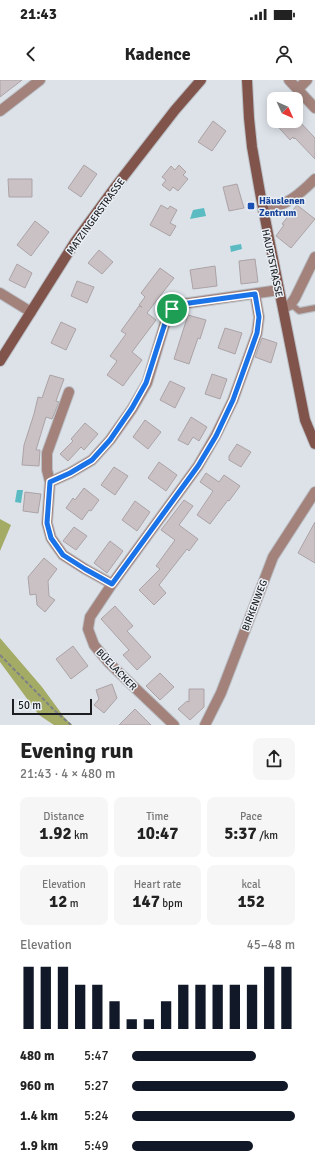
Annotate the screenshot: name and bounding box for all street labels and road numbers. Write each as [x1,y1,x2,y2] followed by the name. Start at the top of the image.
[64,176,128,257] street label: MATZINGERSTRASSE
[259,228,285,299] street label: HAUPTSTRASSE
[240,578,270,633] street label: BIRKENWEG
[93,646,139,693] street label: BÜELACKER

